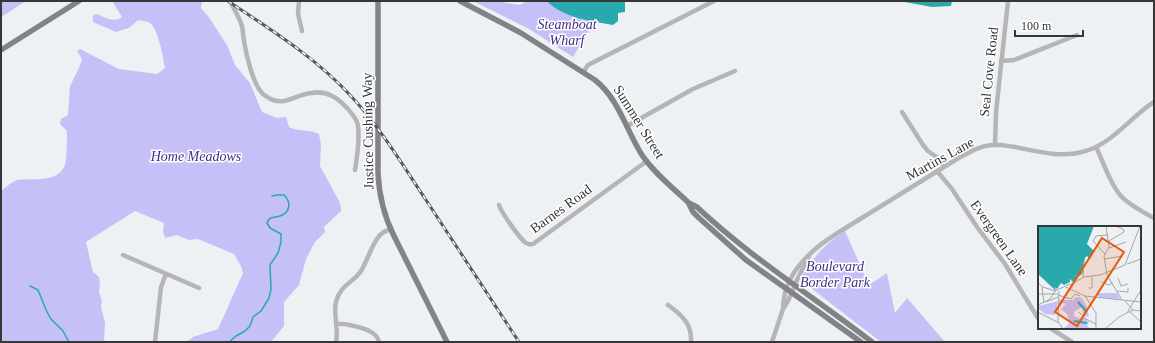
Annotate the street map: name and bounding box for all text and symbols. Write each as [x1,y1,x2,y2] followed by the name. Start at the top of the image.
[1015,12,1083,38] scale bar
[537,17,598,48] park label: Steamboat Wharf
[1021,19,1052,33] text: 100 m
[977,26,1001,118] street label: Seal Cove Road
[359,72,377,190] street label: Justice Cushing Way
[610,83,668,162] street label: Summer Street
[904,134,976,184] street label: Martins Lane
[150,149,242,164] park label: Home Meadows
[527,182,595,236] street label: Barnes Road
[967,197,1031,279] street label: Evergreen Lane
[1038,226,1141,329] inset map
[800,259,871,290] park label: Boulevard Border Park

